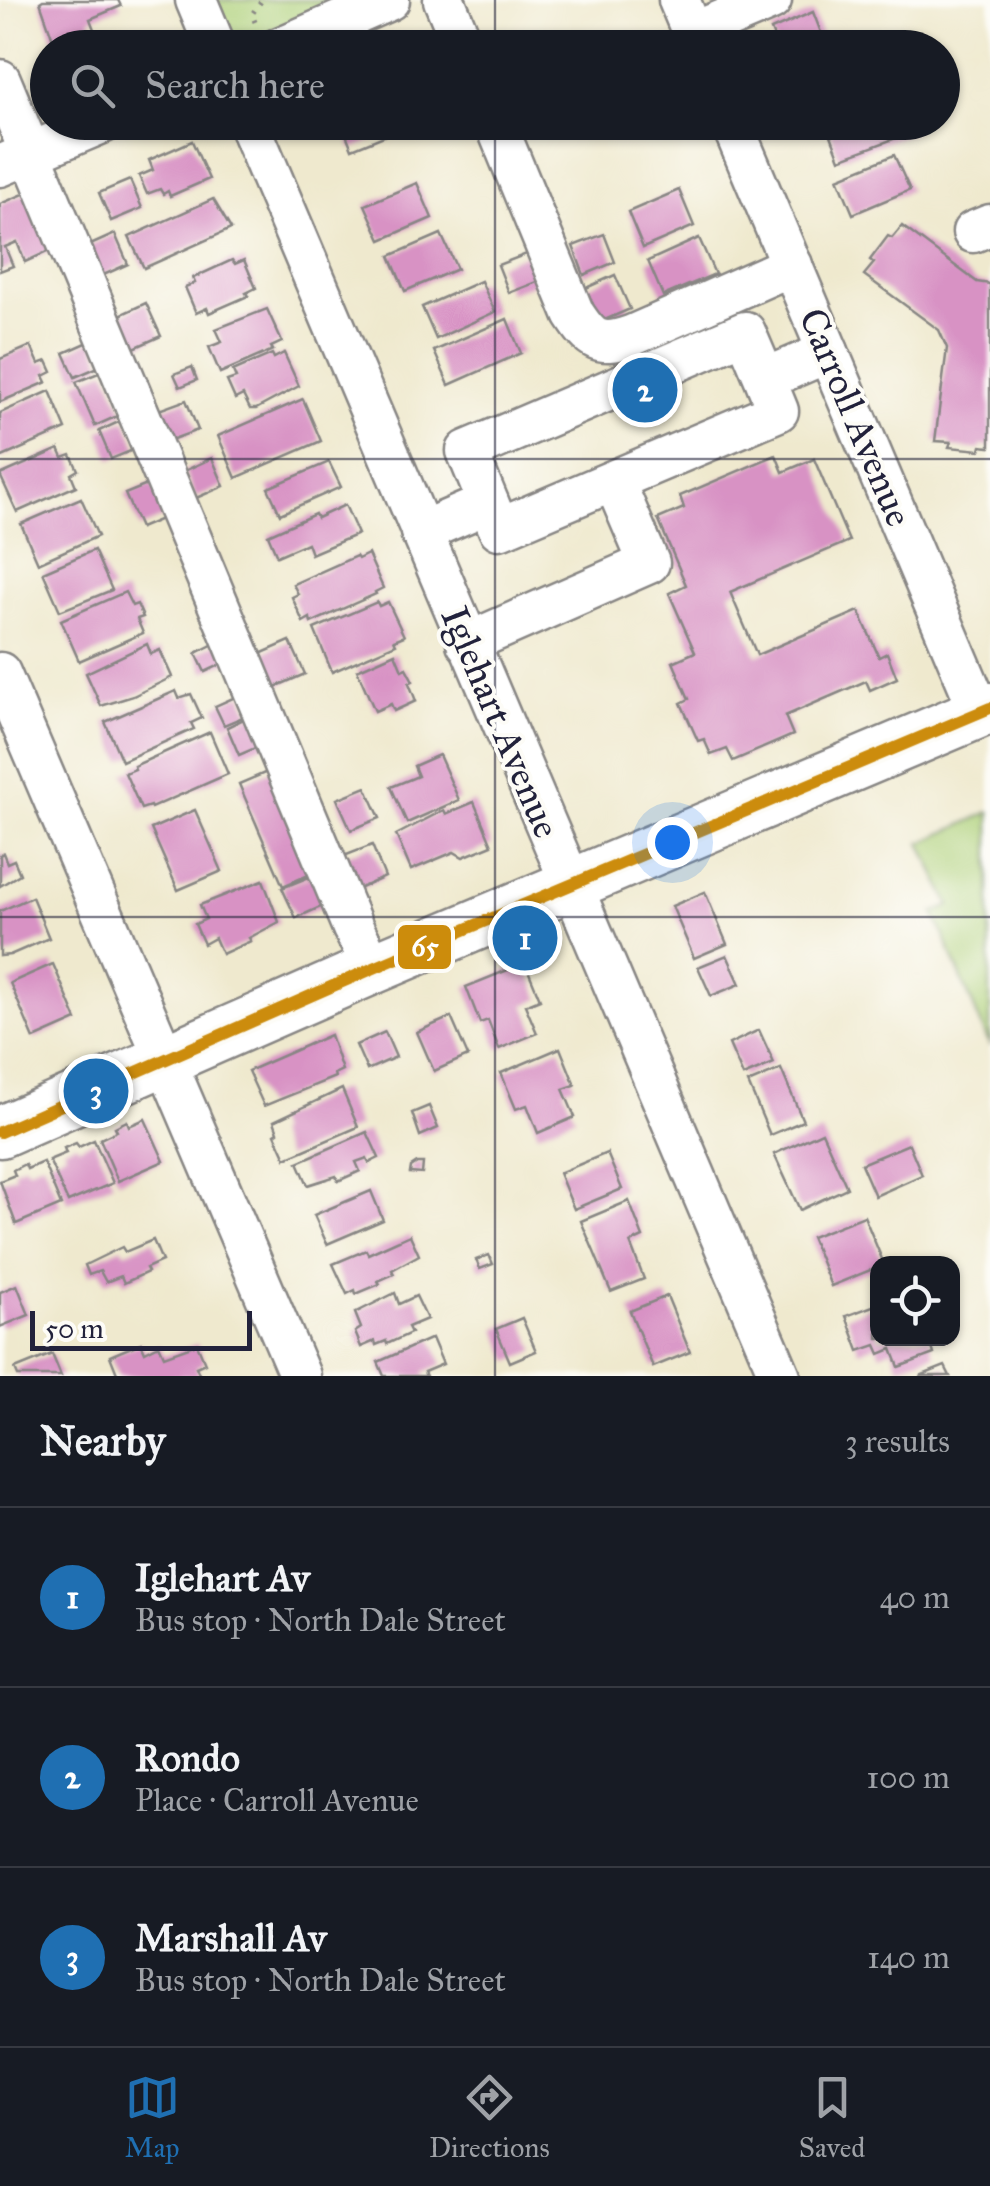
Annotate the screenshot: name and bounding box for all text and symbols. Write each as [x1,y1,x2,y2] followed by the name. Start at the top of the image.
[30,30,960,140] search box
[65,58,120,113] icon: search
[145,62,325,108] text: Search here
[789,301,923,533] street label: Carroll Avenue
[612,352,678,428] pin: 2
[432,599,570,845] street label: Iglehart Avenue
[647,817,698,868] your location
[492,900,558,976] pin: 1
[396,923,453,971] line badge: 65
[411,929,439,964] text: 65
[64,1054,128,1128] pin: 3
[870,1256,960,1346] map controls
[870,1256,960,1346] button: locate
[30,1306,252,1350] scale bar
[45,1311,104,1346] text: 50 m
[40,1415,165,1467] text: Nearby
[845,1422,950,1461] text: 3 results
[135,1555,310,1601] text: Iglehart Av
[66,1578,79,1617] text: 1
[880,1578,950,1617] text: 40 m
[135,1601,506,1640] text: Bus stop · North Dale Street
[135,1735,240,1781] text: Rondo
[65,1758,80,1797] text: 2
[866,1758,950,1797] text: 100 m
[135,1781,419,1820] text: Place · Carroll Avenue
[135,1915,327,1961] text: Marshall Av
[66,1938,79,1977] text: 3
[867,1938,950,1977] text: 140 m
[135,1961,506,2000] text: Bus stop · North Dale Street
[125,2070,180,2165] tab: Map
[429,2070,550,2165] tab: Directions
[799,2070,865,2165] tab: Saved

